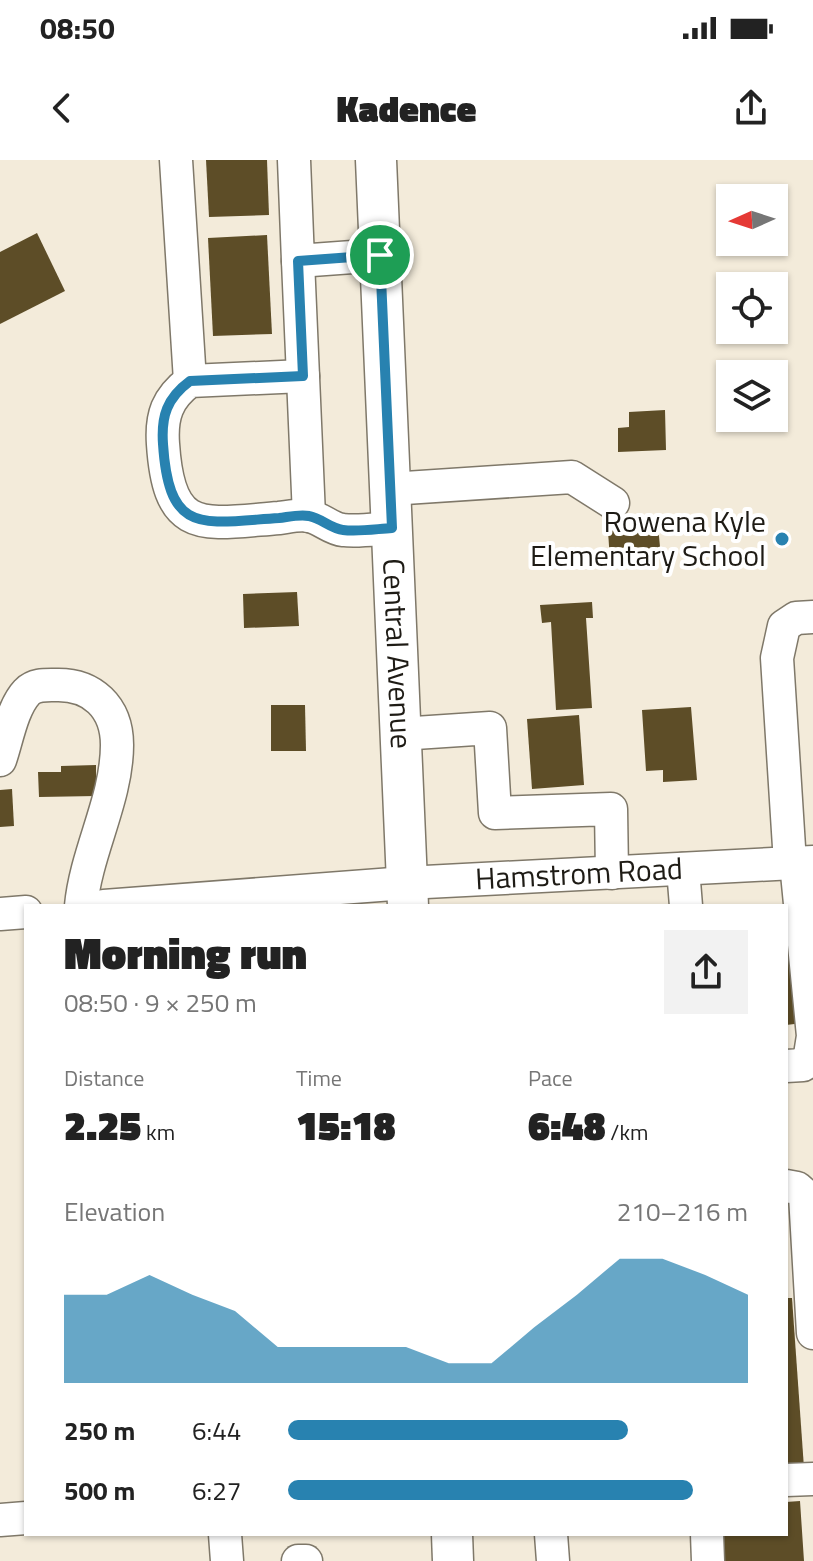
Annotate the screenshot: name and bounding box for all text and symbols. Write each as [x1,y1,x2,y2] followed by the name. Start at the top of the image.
[40,5,115,51] text: 08:50
[337,81,476,136] text: Kadence
[40,86,84,130] icon: back
[729,86,773,130] icon: share
[716,184,788,256] north arrow
[716,184,788,432] map controls
[346,221,414,289] pin
[358,233,402,277] icon: arrive
[716,272,788,344] button: locate
[716,360,788,432] button: layers
[530,498,766,578] place label: Rowena Kyle Elementary School
[773,530,791,548] marker: Rowena Kyle Elementary School
[371,557,425,750] street label: Central Avenue
[474,845,684,901] street label: Hamstrom Road
[64,919,307,986] text: Morning run
[664,930,748,1014] button: share
[64,983,257,1022] text: 08:50 · 9 × 250 m
[64,1061,144,1095] text: Distance
[296,1061,342,1095] text: Time
[528,1061,573,1095] text: Pace
[64,1095,141,1156] text: 2.25
[296,1095,396,1156] text: 15:18
[528,1095,606,1156] text: 6:48
[141,1115,175,1149] text: km
[606,1115,648,1149] text: /km
[64,1192,165,1231] text: Elevation
[617,1192,748,1231] text: 210–216 m
[64,1411,135,1450] text: 250 m
[192,1411,241,1450] text: 6:44
[64,1471,135,1510] text: 500 m
[192,1471,241,1510] text: 6:27

